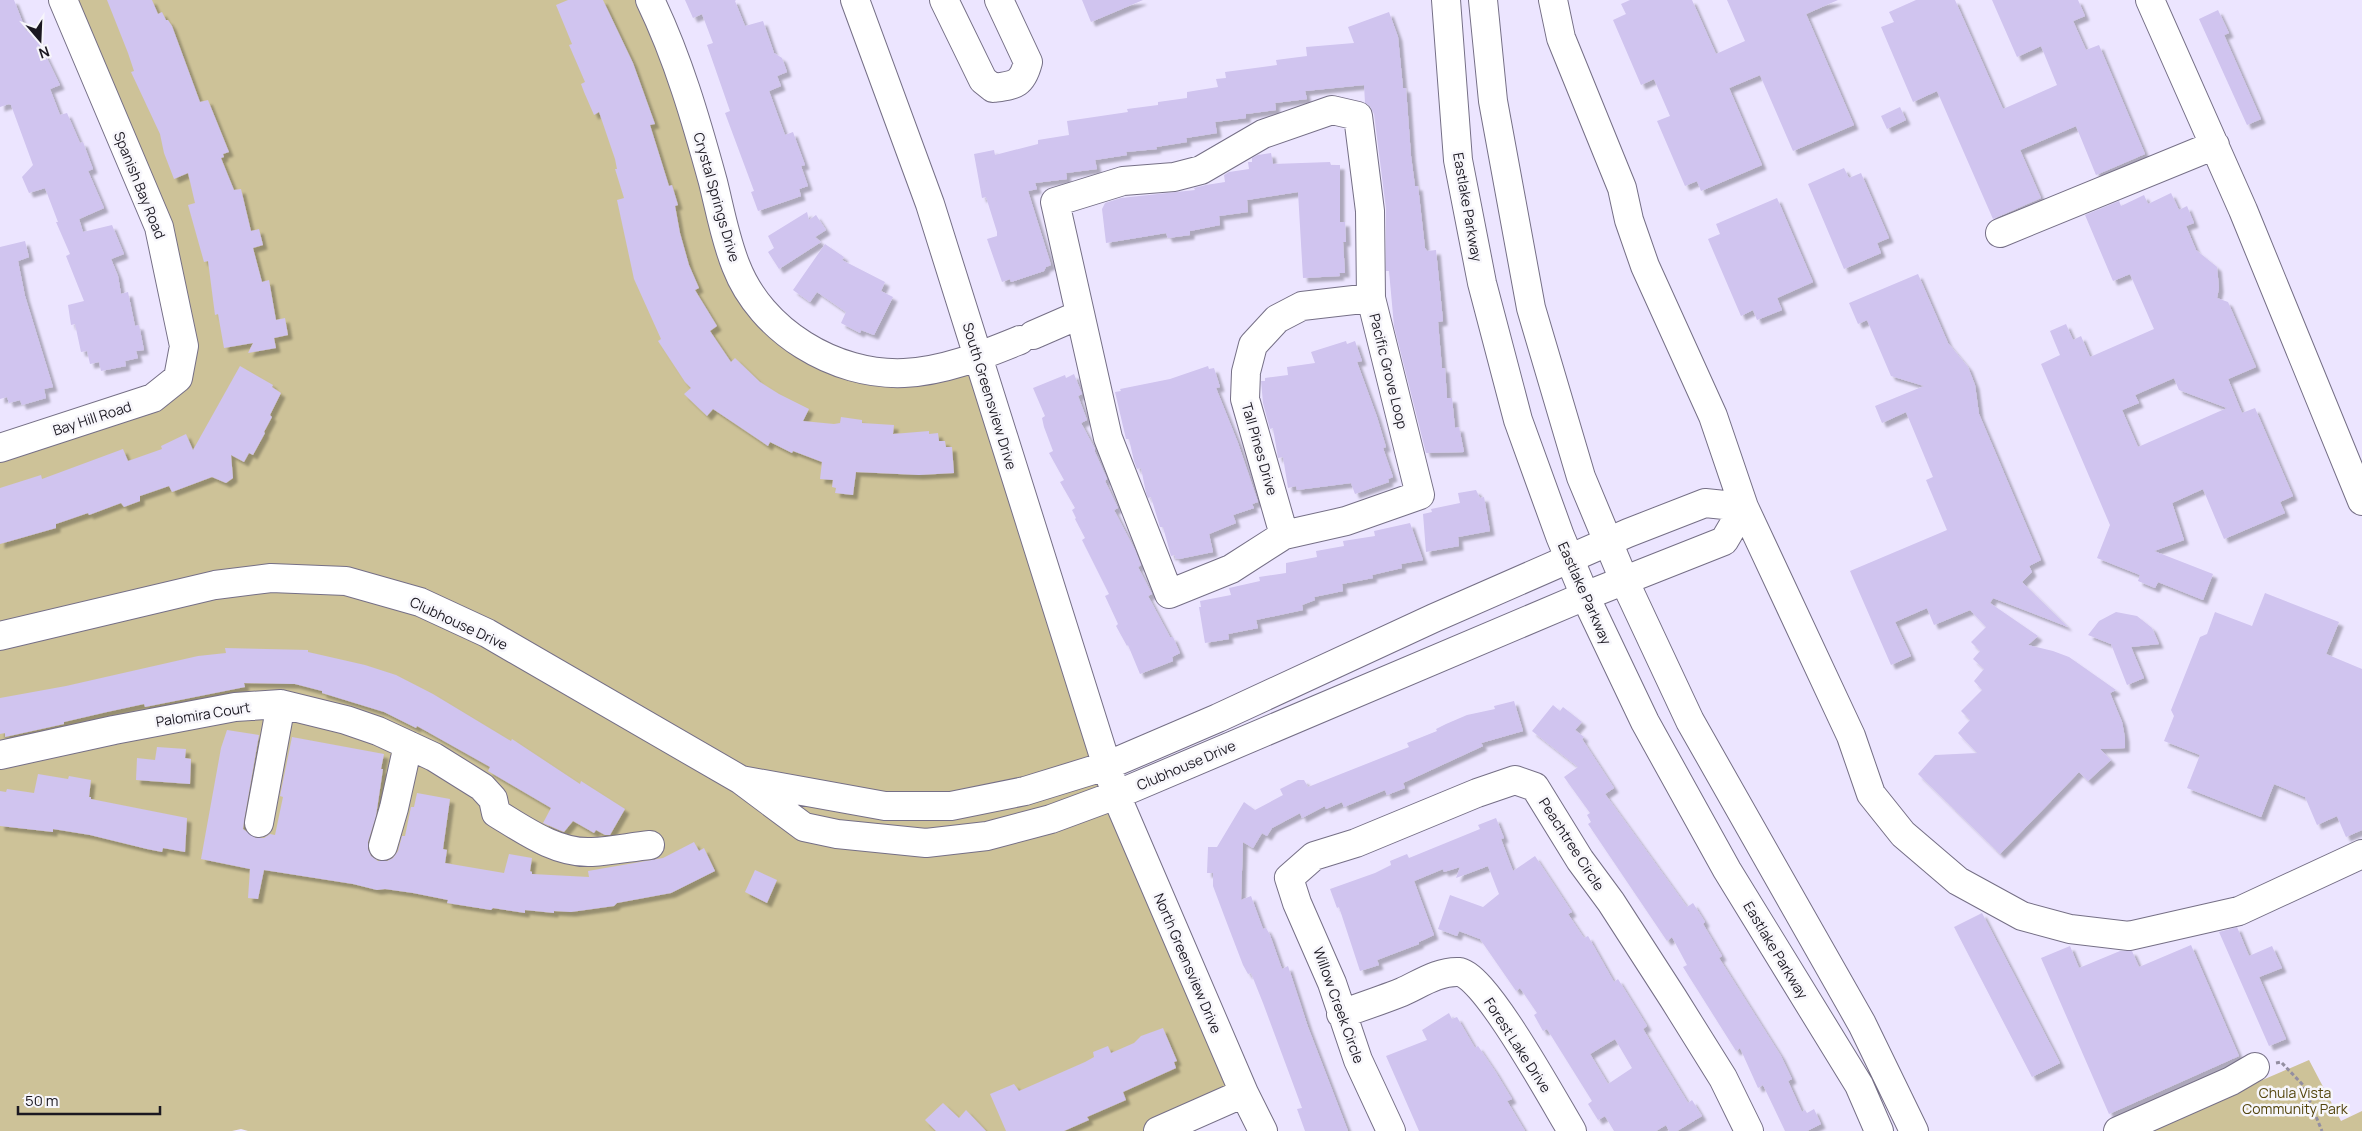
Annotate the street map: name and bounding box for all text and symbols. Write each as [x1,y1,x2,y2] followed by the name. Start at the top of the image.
[15,15,65,65] north arrow
[37,42,52,63] text: N
[110,129,170,241] street label: Spanish Bay Road
[689,130,745,264] street label: Crystal Springs Drive
[1449,151,1487,264] street label: Eastlake Parkway
[1365,311,1413,431] street label: Pacific Grove Loop
[959,320,1021,472] street label: South Greensview Drive
[50,396,134,440] street label: Bay Hill Road
[1238,400,1282,498] street label: Tall Pines Drive
[1554,539,1616,648] street label: Eastlake Parkway
[407,592,511,654] street label: Clubhouse Drive
[154,697,252,731] street label: Palomira Court
[1134,736,1238,794] street label: Clubhouse Drive
[1535,794,1609,894] street label: Peachtree Circle
[1150,890,1226,1036] street label: North Greensview Drive
[1739,898,1813,1003] street label: Eastlake Parkway
[1309,944,1369,1066] street label: Willow Creek Circle
[1480,994,1556,1096] street label: Forest Lake Drive
[2242,1083,2349,1118] park label: Chula Vista Community Park
[18,1084,160,1116] scale bar
[25,1090,59,1111] text: 50 m

